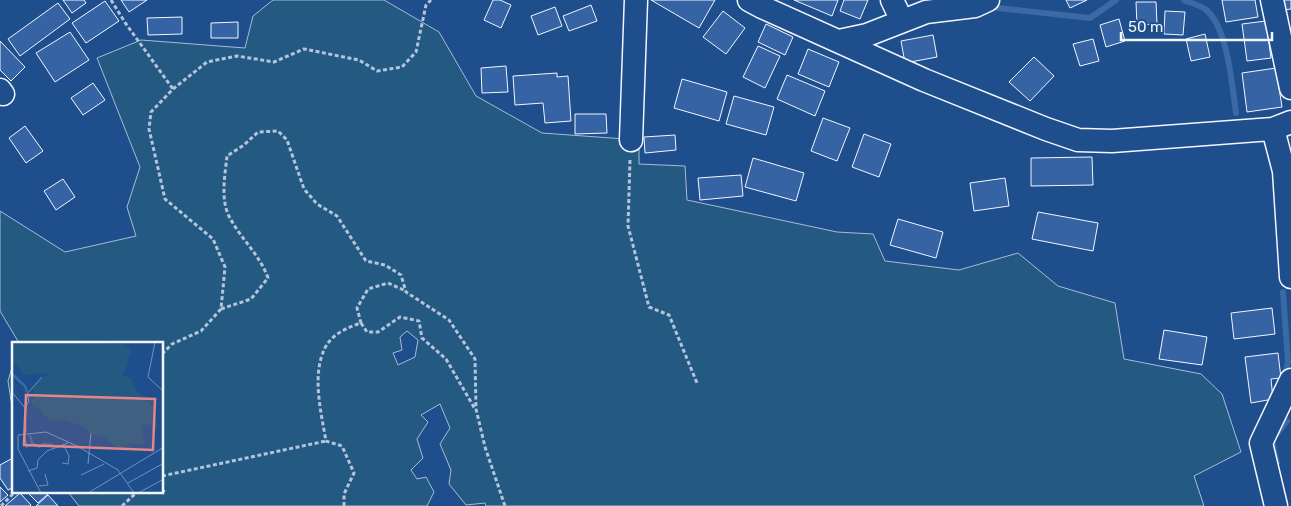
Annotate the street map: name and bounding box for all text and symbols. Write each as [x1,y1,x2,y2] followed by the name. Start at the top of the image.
[1121,10,1272,42] scale bar
[1128,18,1163,36] text: 50 m
[12,342,164,494] inset map

